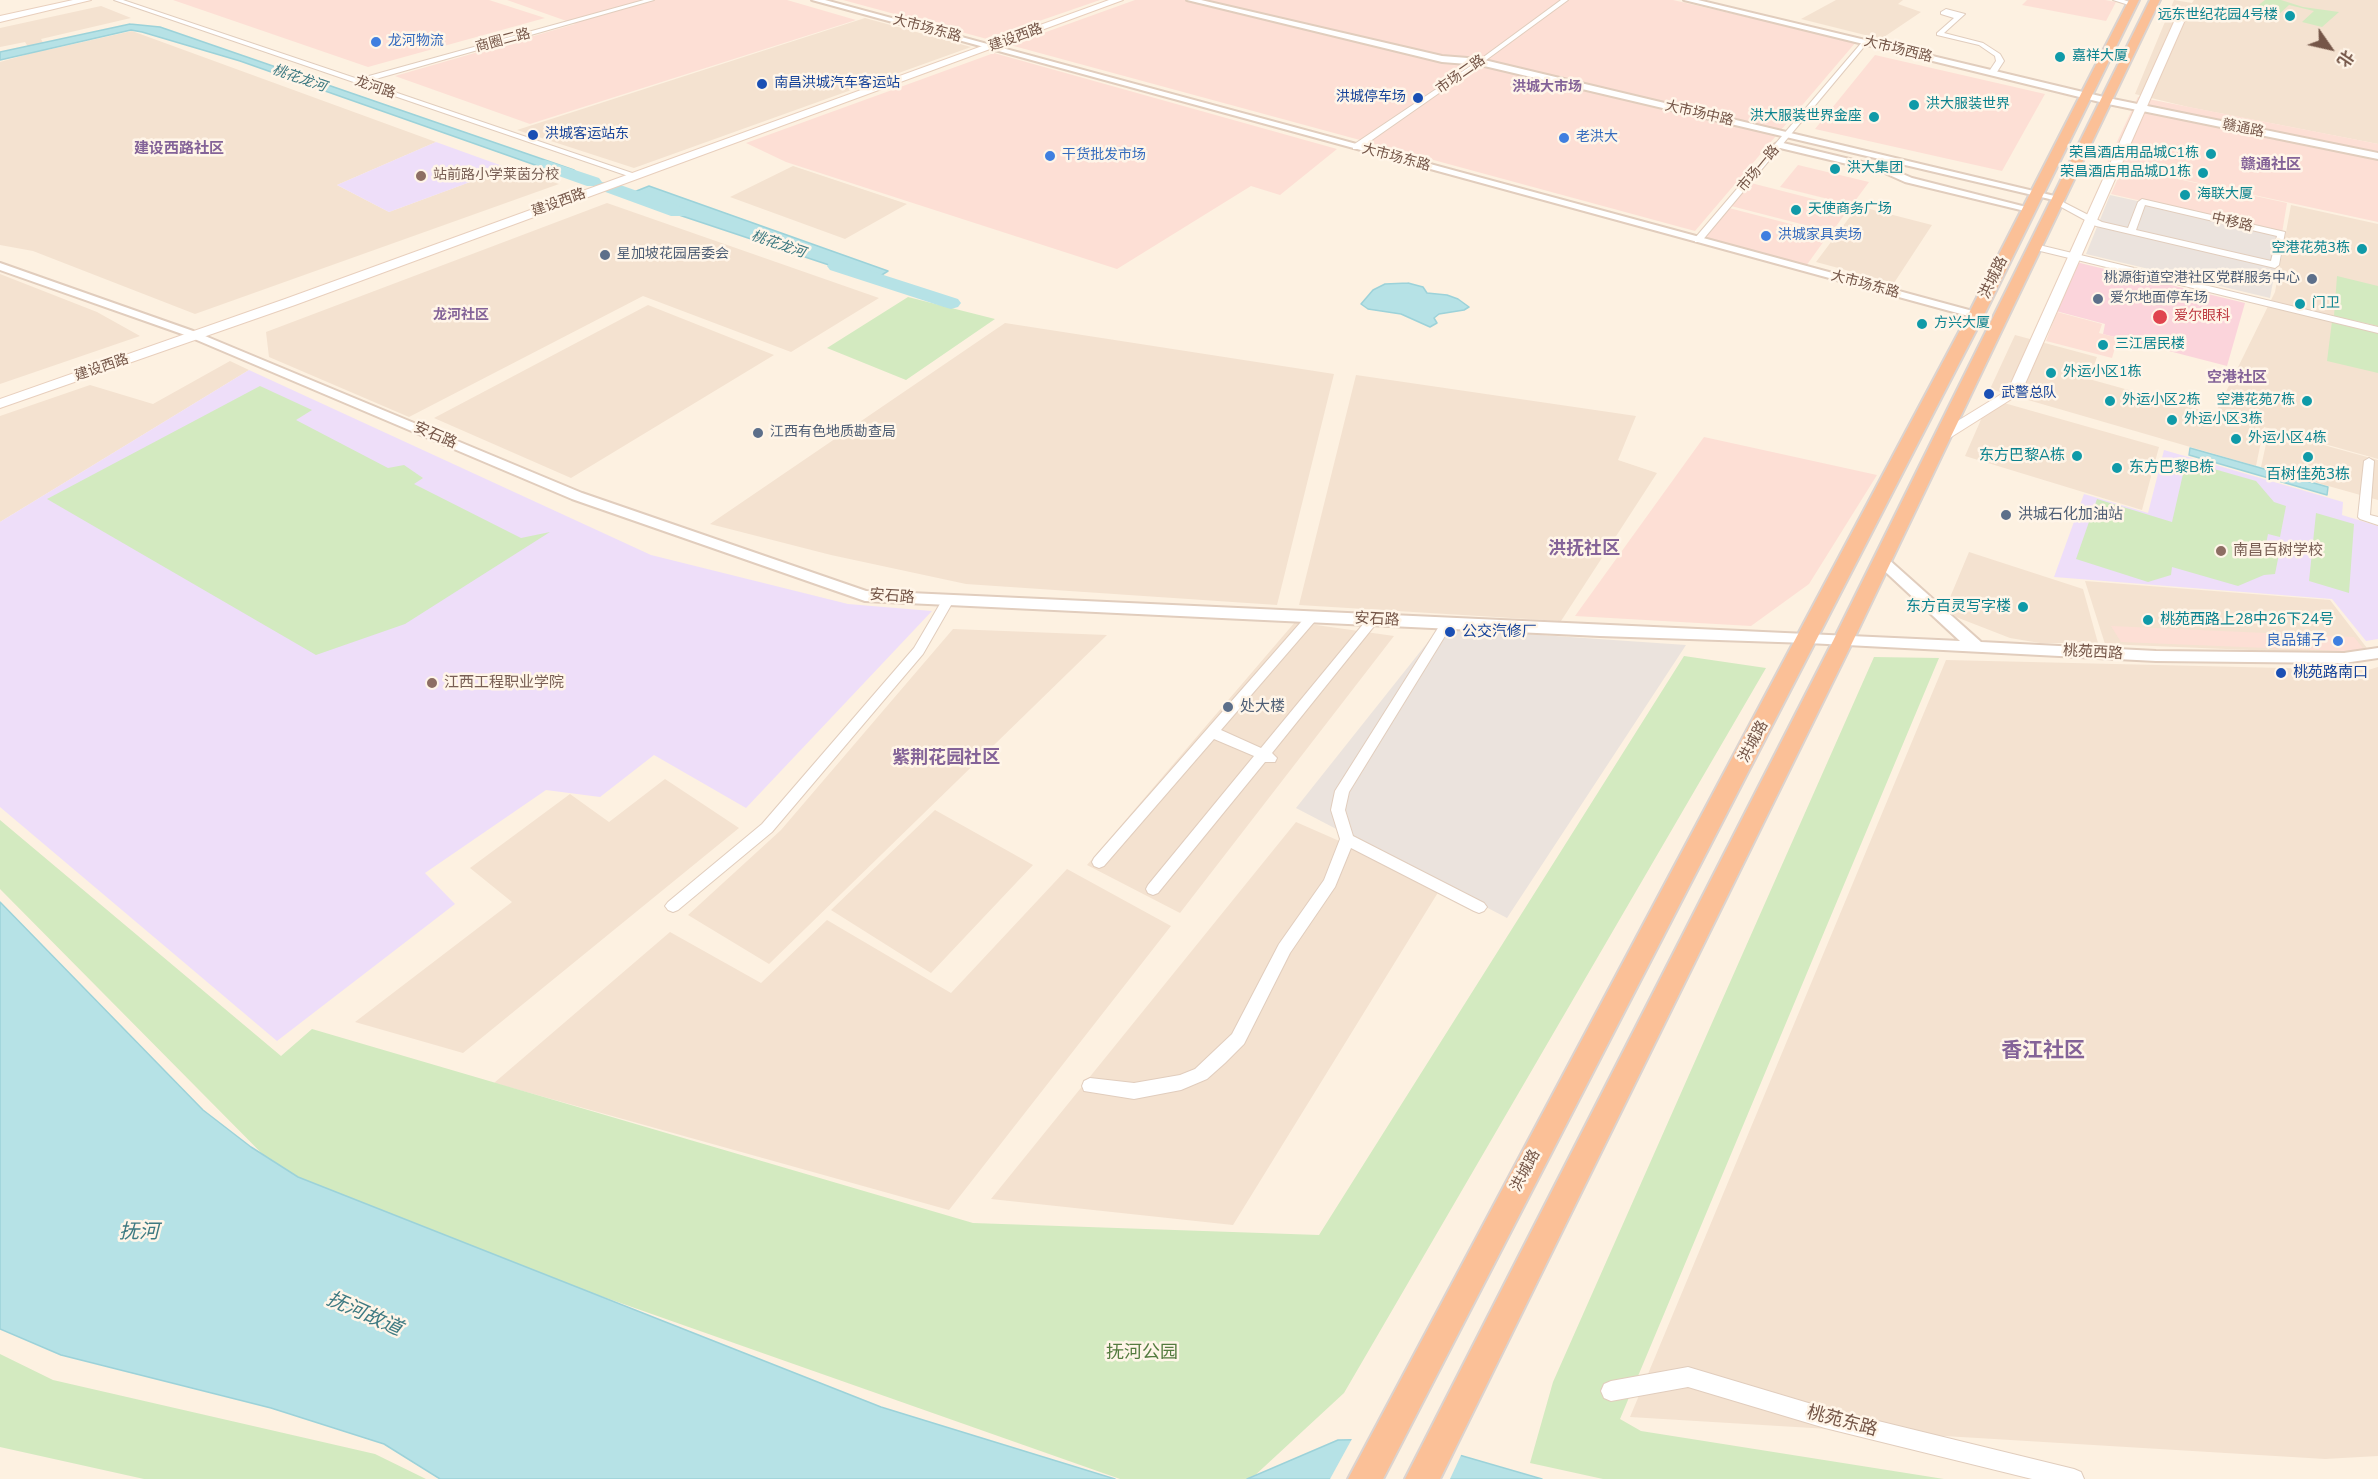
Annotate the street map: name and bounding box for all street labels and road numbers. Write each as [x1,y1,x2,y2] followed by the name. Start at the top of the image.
[891,12,963,46] street label: 大市场东路
[987,21,1045,55] street label: 建设西路
[474,26,532,56] street label: 商圈二路
[1862,33,1934,67] street label: 大市场西路
[1433,52,1489,98] street label: 市场二路
[352,73,398,103] street label: 龙河路
[1663,98,1735,130] street label: 大市场中路
[2221,117,2265,141] street label: 赣通路
[1360,141,1432,175] street label: 大市场东路
[1735,142,1783,196] street label: 市场一路
[530,186,588,220] street label: 建设西路
[2210,210,2254,236] street label: 中移路
[1976,254,2012,302] street label: 洪城路
[1829,268,1901,302] street label: 大市场东路
[73,351,131,385] street label: 建设西路
[411,419,459,453] street label: 安石路
[869,586,915,608] street label: 安石路
[1354,610,1400,630] street label: 安石路
[2063,642,2123,664] street label: 桃苑西路
[1735,718,1773,766] street label: 洪城路
[1507,1147,1545,1195] street label: 洪城路
[1804,1402,1880,1442] street label: 桃苑东路

